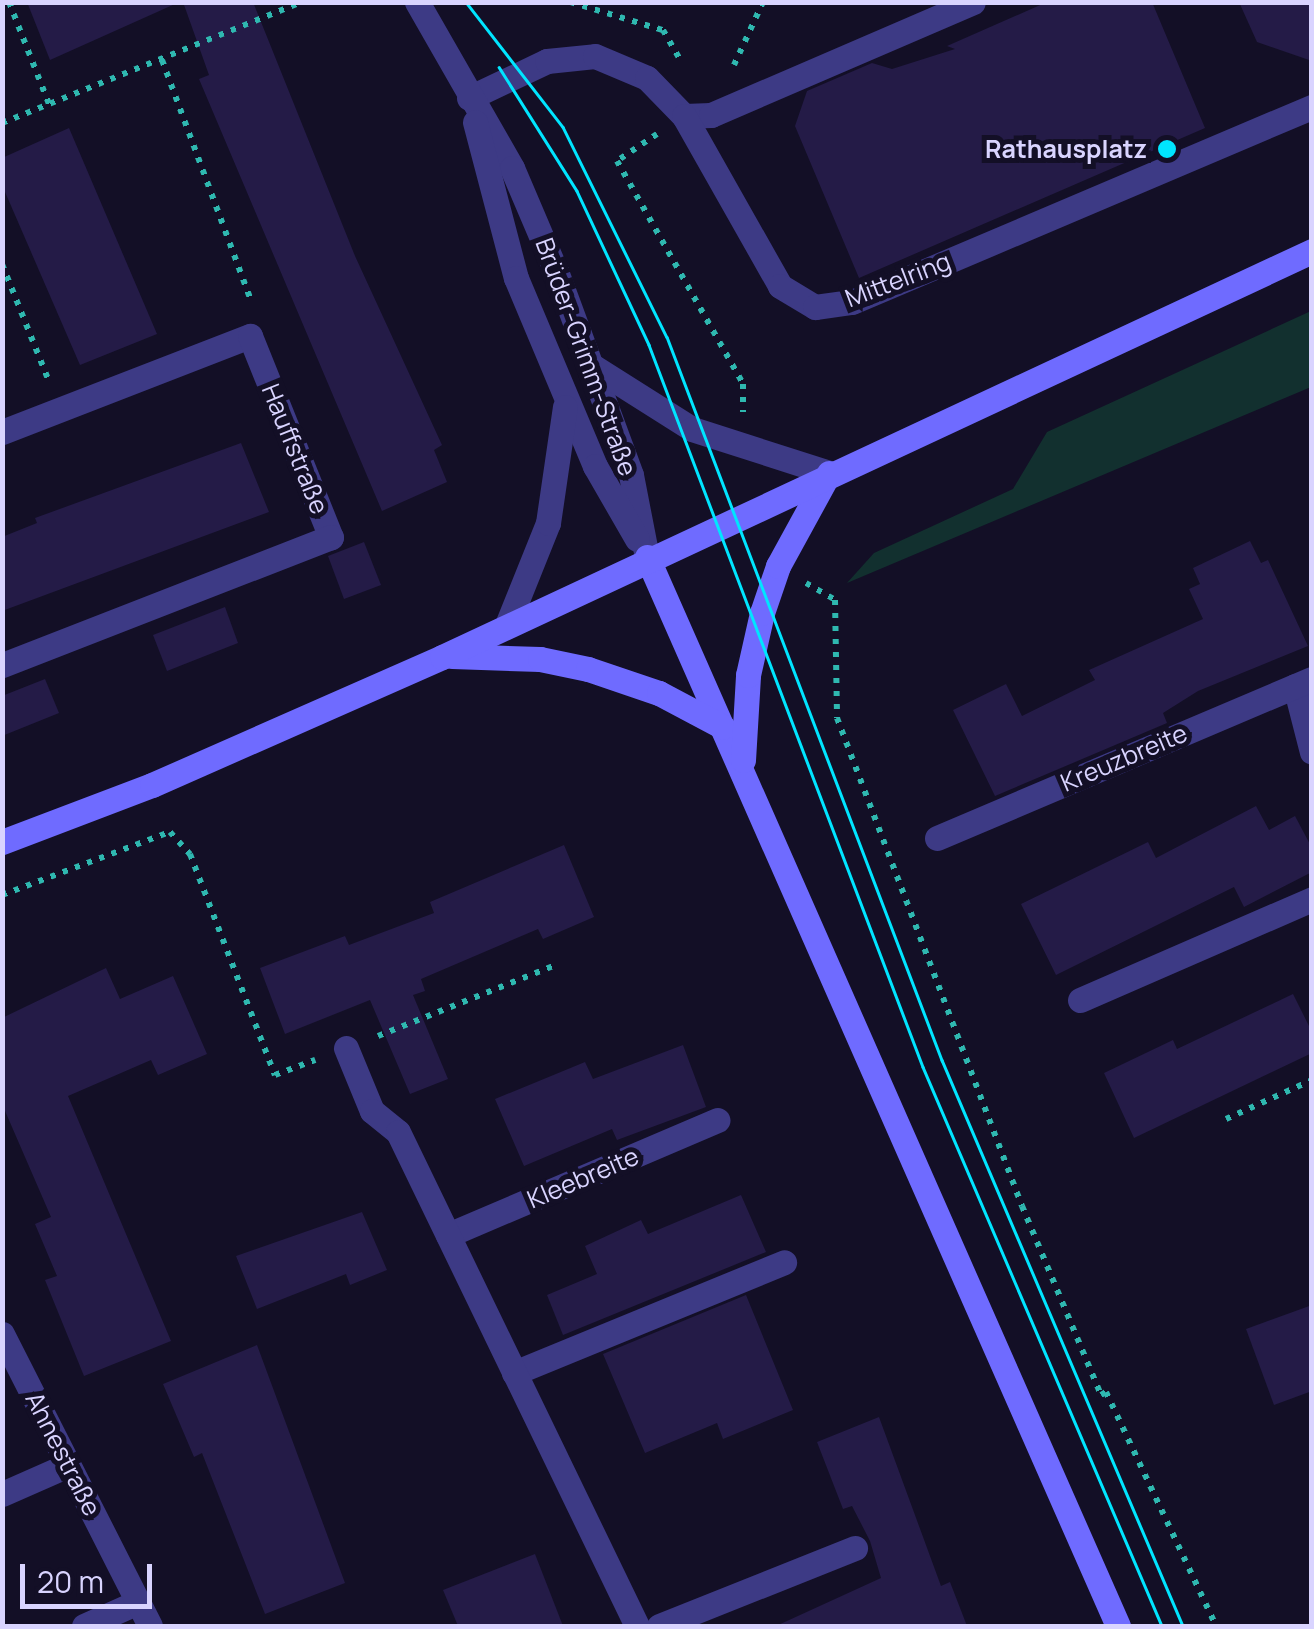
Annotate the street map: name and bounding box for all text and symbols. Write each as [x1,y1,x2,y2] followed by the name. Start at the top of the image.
[985,134,1147,164] place label: Rathausplatz
[1156,138,1178,160] marker: Rathausplatz
[529,234,643,480] street label: Brüder-Grimm-Straße
[841,246,955,314] street label: Mittelring
[255,380,335,518] street label: Hauffstraße
[1056,718,1192,798] street label: Kreuzbreite
[523,1141,643,1215] street label: Kleebreite
[19,1387,107,1521] street label: Ahnestraße
[25,1544,158,1606] scale bar
[37,1561,104,1602] text: 20 m

